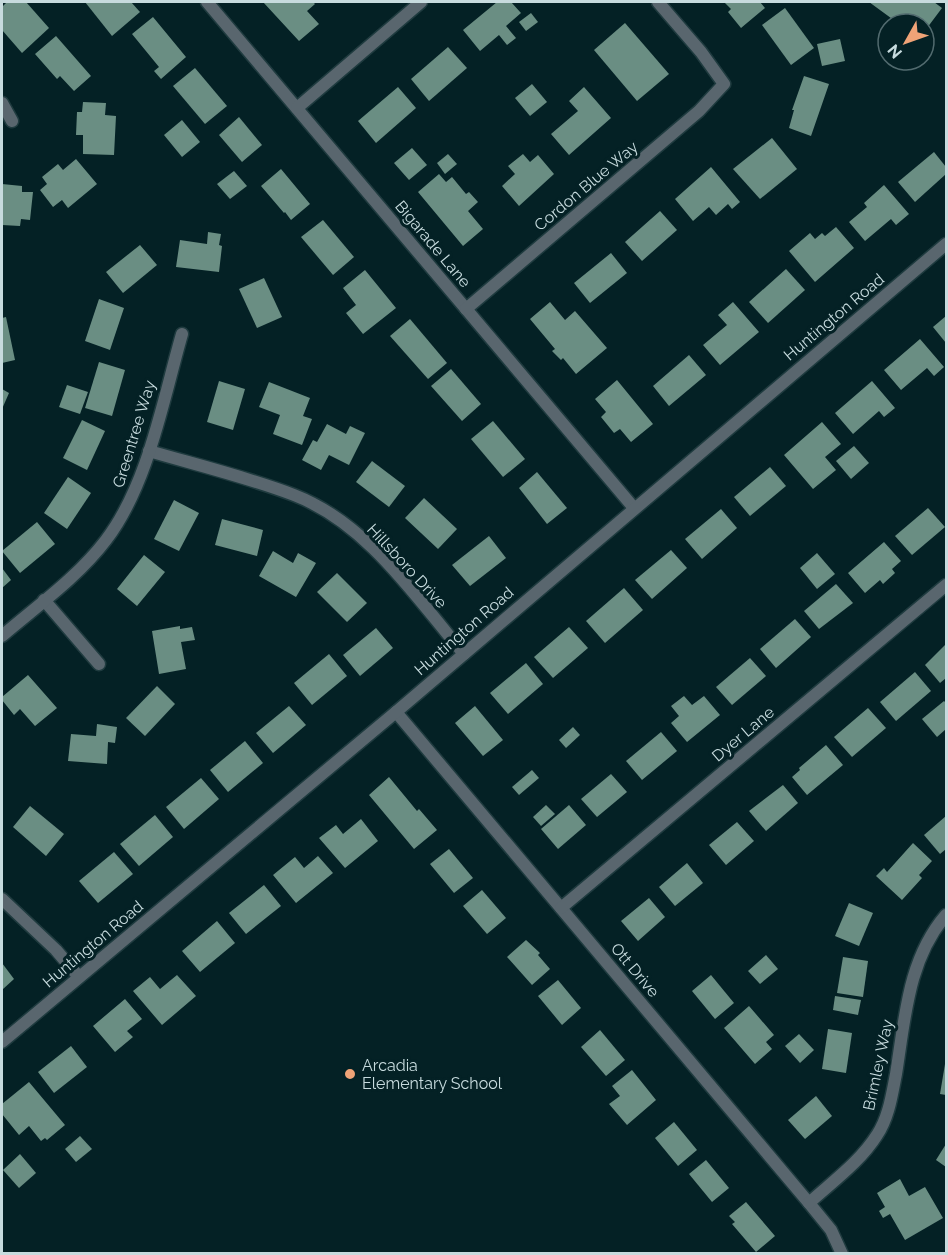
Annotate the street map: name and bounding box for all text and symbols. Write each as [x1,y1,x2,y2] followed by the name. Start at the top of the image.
[876,12,936,72] north arrow
[884,41,906,62] text: N
[530,137,642,235] street label: Cordon Blue Way
[391,197,475,291] street label: Bigarade Lane
[780,269,888,365] street label: Huntington Road
[109,378,159,490] street label: Greentree Way
[363,520,451,612] street label: Hillsboro Drive
[411,583,517,679] street label: Huntington Road
[708,703,778,765] street label: Dyer Lane
[39,896,147,992] street label: Huntington Road
[607,939,663,1001] street label: Ott Drive
[859,1017,897,1112] street label: Brimley Way
[362,1056,503,1093] place label: Arcadia Elementary School
[343,1067,357,1081] marker: Arcadia Elementary School

